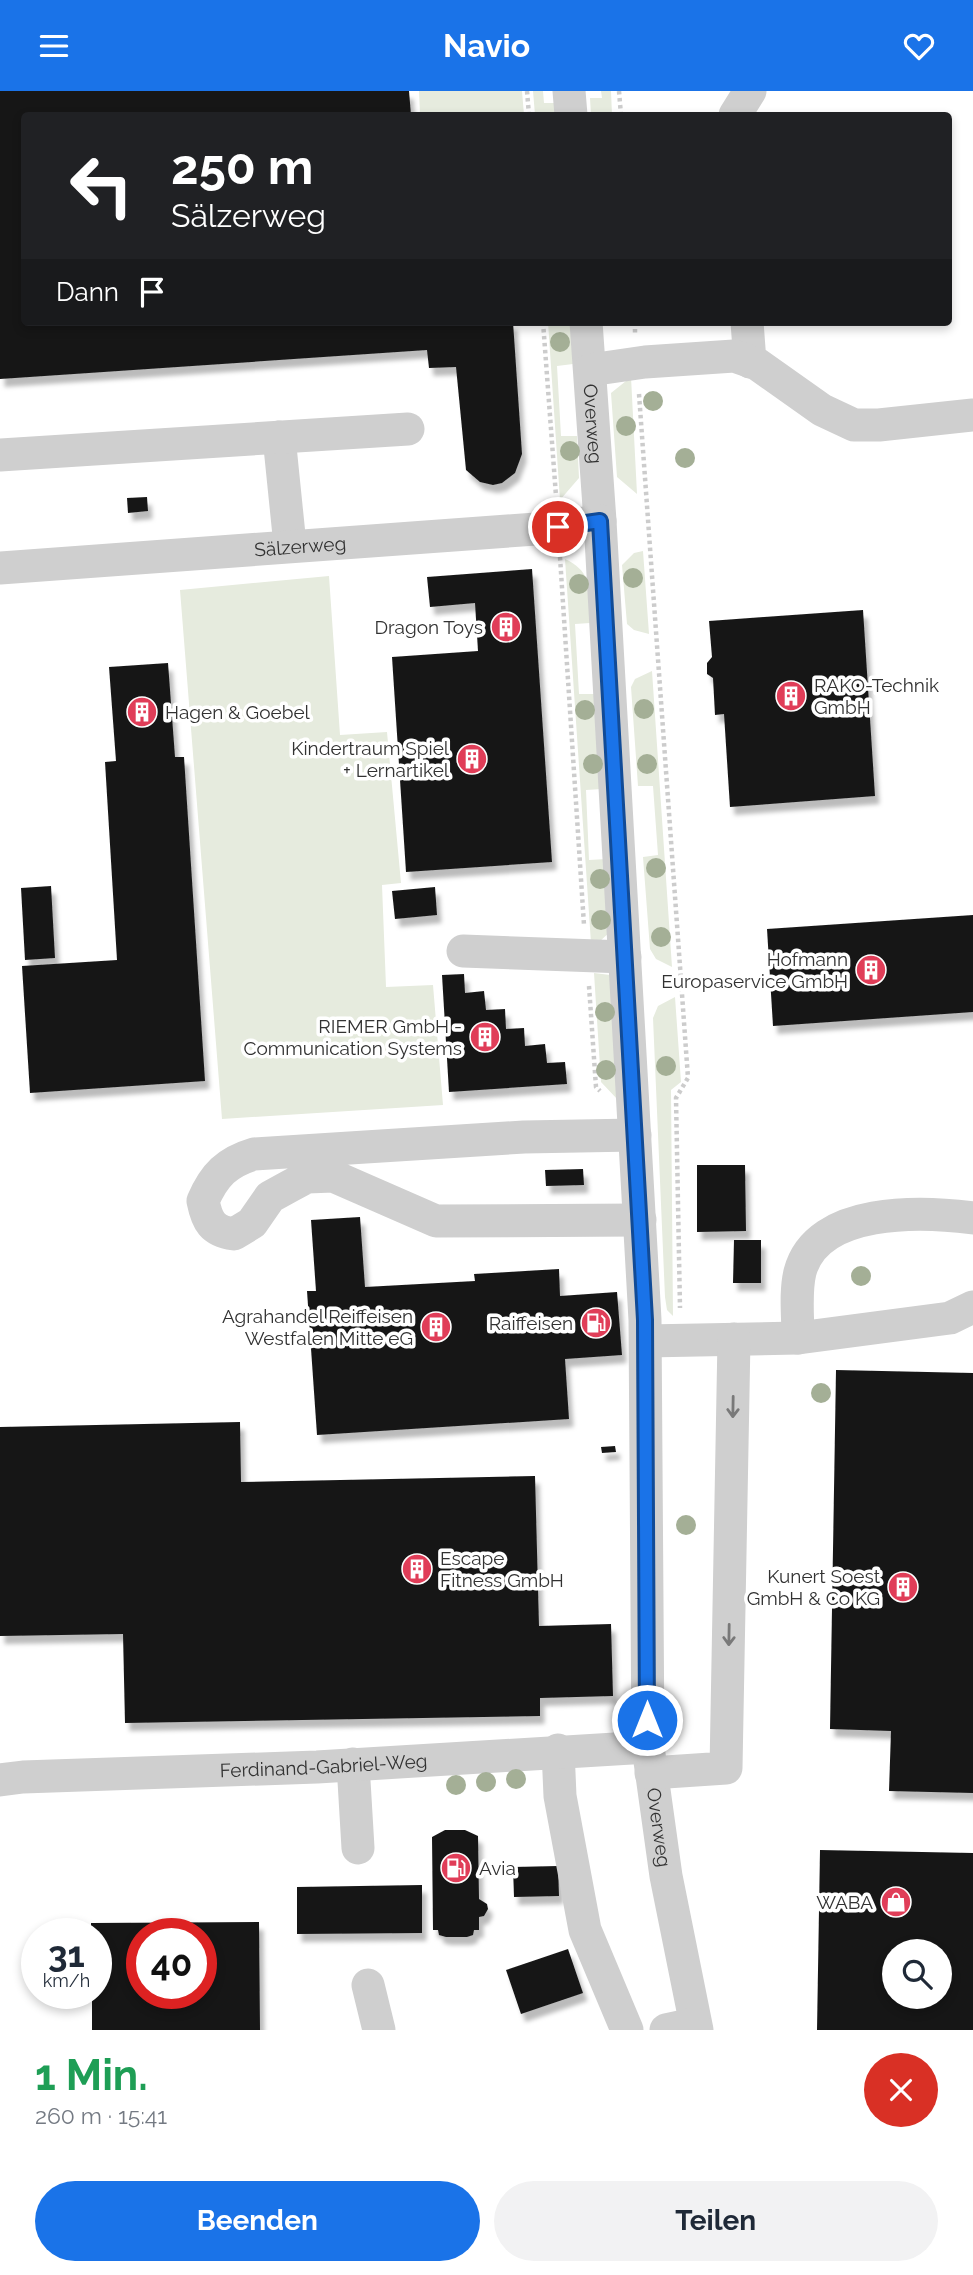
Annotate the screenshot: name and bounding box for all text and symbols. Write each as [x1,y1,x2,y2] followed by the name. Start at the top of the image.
[35,27,73,65] icon: menu
[443,27,530,64] text: Navio
[900,27,938,65] icon: heart
[171,138,313,195] text: 250 m
[56,140,147,231] icon: left
[171,197,326,234] text: Sälzerweg
[133,273,171,311] icon: arrive
[56,277,119,307] text: Dann
[579,383,607,464] street label: Overweg
[528,497,588,557] pin
[539,508,577,546] icon: arrive
[253,532,347,560] street label: Sälzerweg
[489,610,523,644] building icon: Dragon Toys
[374,616,483,638] place label: Dragon Toys
[814,674,939,718] place label: RAKO-Technik GmbH
[774,679,808,713] building icon: RAKO-Technik GmbH
[125,695,159,729] building icon: Hagen & Goebel
[165,701,311,723] place label: Hagen & Goebel
[291,737,450,781] place label: Kindertraum Spiel + Lernartikel
[455,742,489,776] building icon: Kindertraum Spiel + Lernartikel
[661,948,848,992] place label: Hofmann Europaservice GmbH
[854,953,888,987] building icon: Hofmann Europaservice GmbH
[243,1015,462,1059] place label: RIEMER GmbH - Communication Systems
[468,1020,502,1054] building icon: RIEMER GmbH - Communication Systems
[222,1305,413,1349] place label: Agrahandel Reiffeisen Westfalen Mitte eG
[579,1306,613,1340] fuel station icon: Raiffeisen
[419,1310,453,1344] building icon: Agrahandel Reiffeisen Westfalen Mitte eG
[489,1312,573,1334] place label: Raiffeisen
[726,1396,740,1419] one-way arrow
[440,1547,564,1591] place label: Escape Fitness GmbH
[400,1552,434,1586] building icon: Escape Fitness GmbH
[747,1565,881,1609] place label: Kunert Soest GmbH & Co KG
[886,1570,920,1604] building icon: Kunert Soest GmbH & Co KG
[722,1623,735,1646] one-way arrow
[610,1683,684,1757] position arrow
[219,1749,428,1781] street label: Ferdinand-Gabriel-Weg
[643,1786,676,1869] street label: Overweg
[439,1851,473,1885] fuel station icon: Avia
[479,1857,516,1879] place label: Avia
[879,1885,913,1919] shop icon: WABA
[816,1891,873,1913] place label: WABA
[126,1918,217,2009] speed limit sign: 40
[48,1934,85,1975] text: 31
[882,1939,952,2009] map controls
[882,1939,952,2009] button: search
[43,1970,90,1991] text: km/h
[35,2051,148,2100] text: 1 Min.
[864,2053,938,2127] button: close
[35,2102,167,2129] text: 260 m · 15:41
[35,2181,480,2261] button: Beenden
[494,2181,938,2261] button: Teilen

